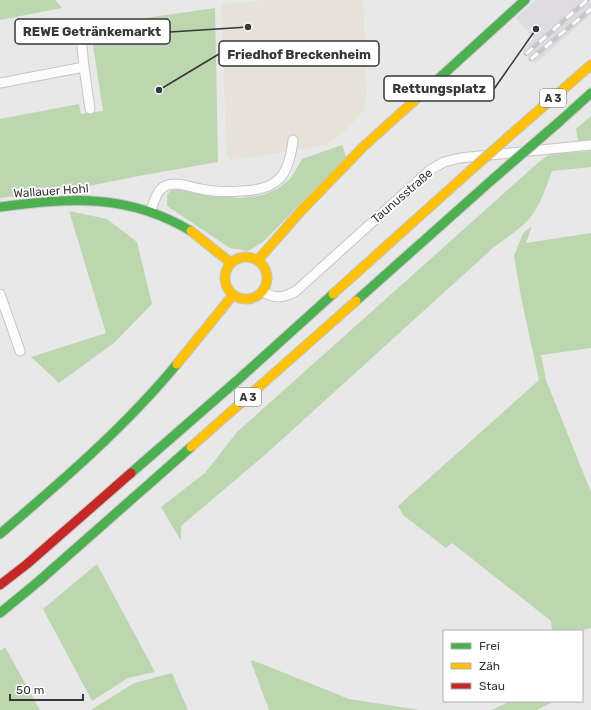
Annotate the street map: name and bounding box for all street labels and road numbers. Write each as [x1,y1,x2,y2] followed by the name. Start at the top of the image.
[540,89,566,107] road number: A 3
[369,166,435,226] street label: Taunusstraße
[13,181,89,201] street label: Wallauer Hohl
[235,388,261,406] road number: A 3

